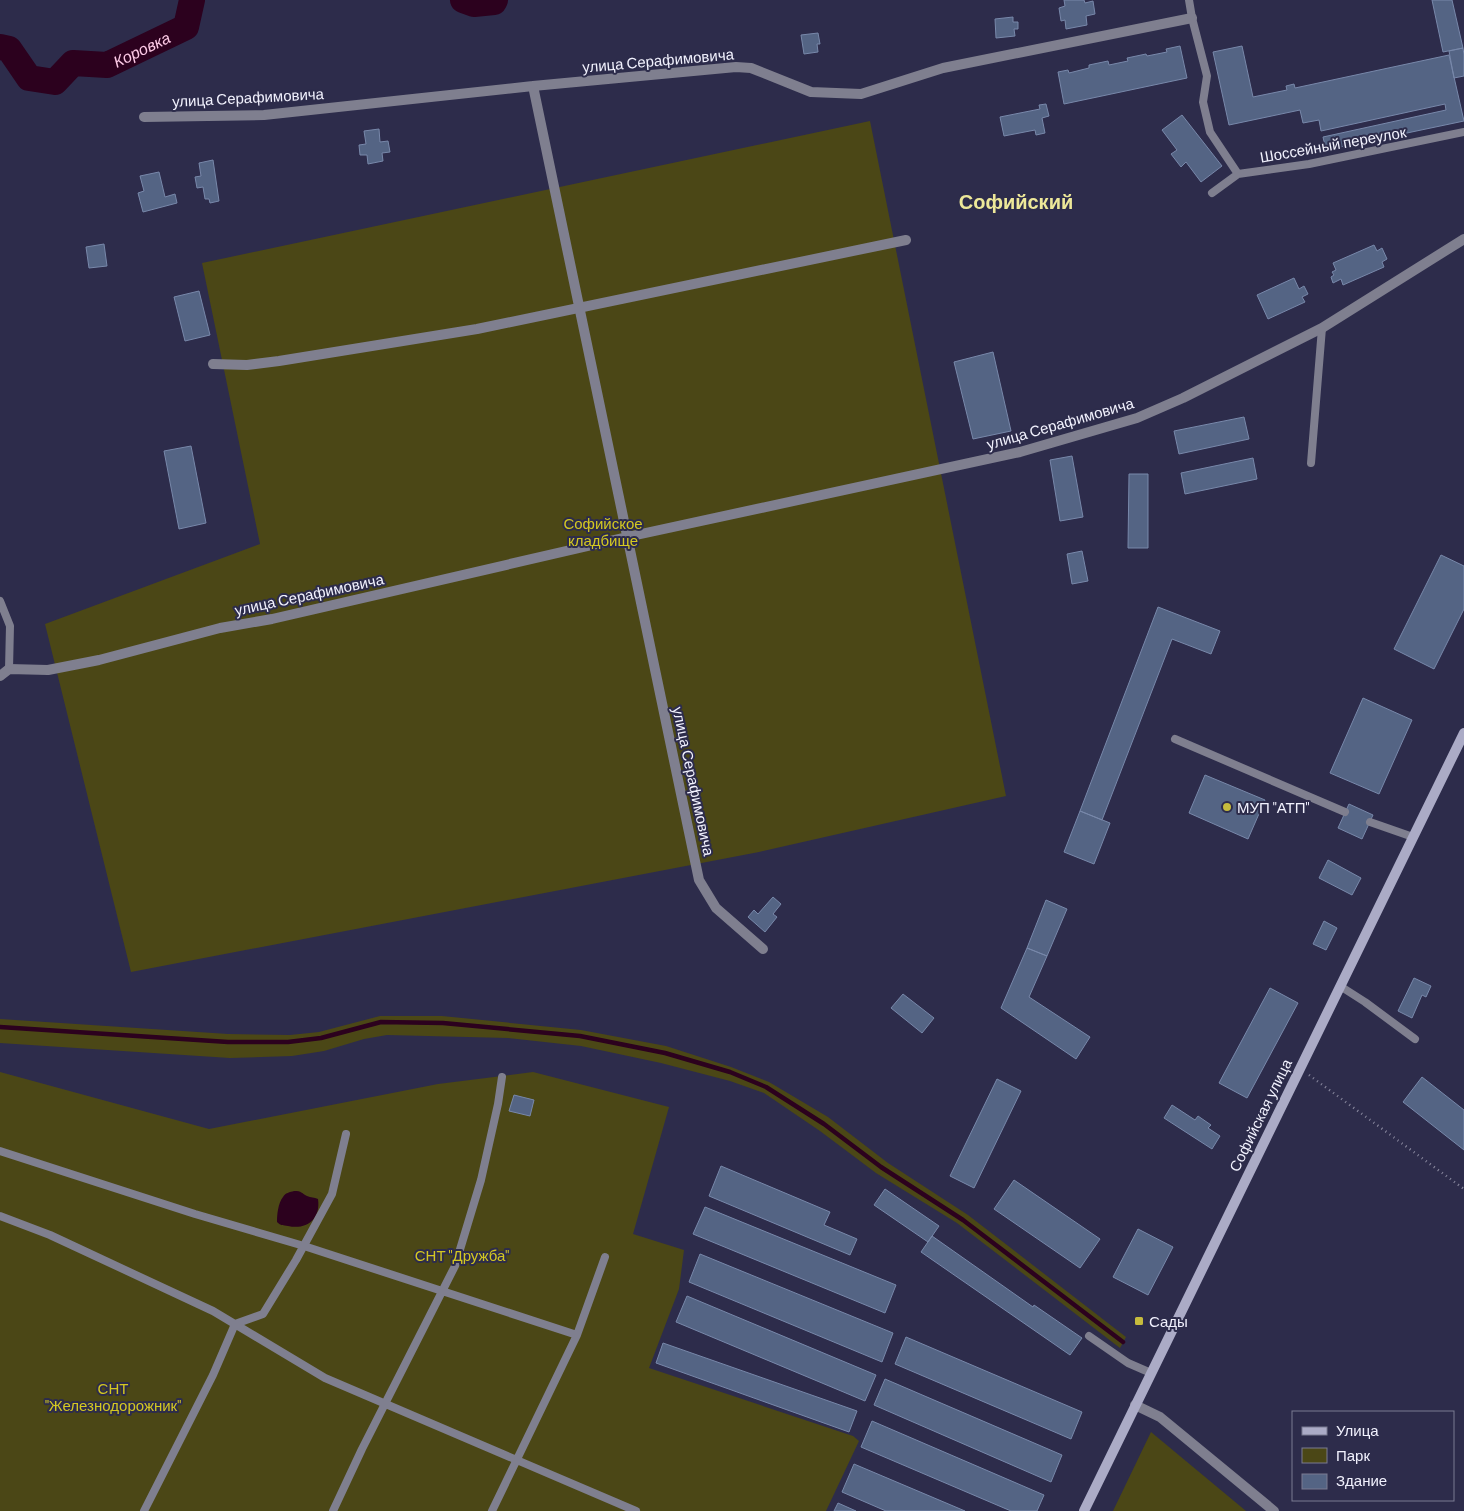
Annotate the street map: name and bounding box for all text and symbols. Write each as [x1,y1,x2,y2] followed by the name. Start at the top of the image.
[110,27,173,70] water label: Коровка
[582,44,735,76] street label: улица Серафимовича
[172,84,325,110] street label: улица Серафимовича
[1258,122,1408,166] street label: Шоссейный переулок
[959,189,1073,213] district label: Софийский
[984,393,1136,453] street label: улица Серафимовича
[563,514,643,549] park label: Софийское кладбище
[233,569,386,619] street label: улица Серафимовича
[669,705,719,858] street label: улица Серафимовича
[1237,798,1310,816] place label: МУП "АТП"
[1221,801,1233,813] marker: МУП "АТП"
[1225,1055,1295,1174] street label: Софийская улица
[415,1246,509,1264] park label: СНТ "Дружба"
[1149,1312,1188,1330] place label: Сады
[1133,1315,1145,1327] marker: Сады
[45,1379,181,1414] park label: СНТ "Железнодорожник"
[1292,1411,1454,1501] legend
[1336,1421,1379,1439] text: Улица
[1336,1446,1370,1464] text: Парк
[1336,1471,1387,1489] text: Здание

